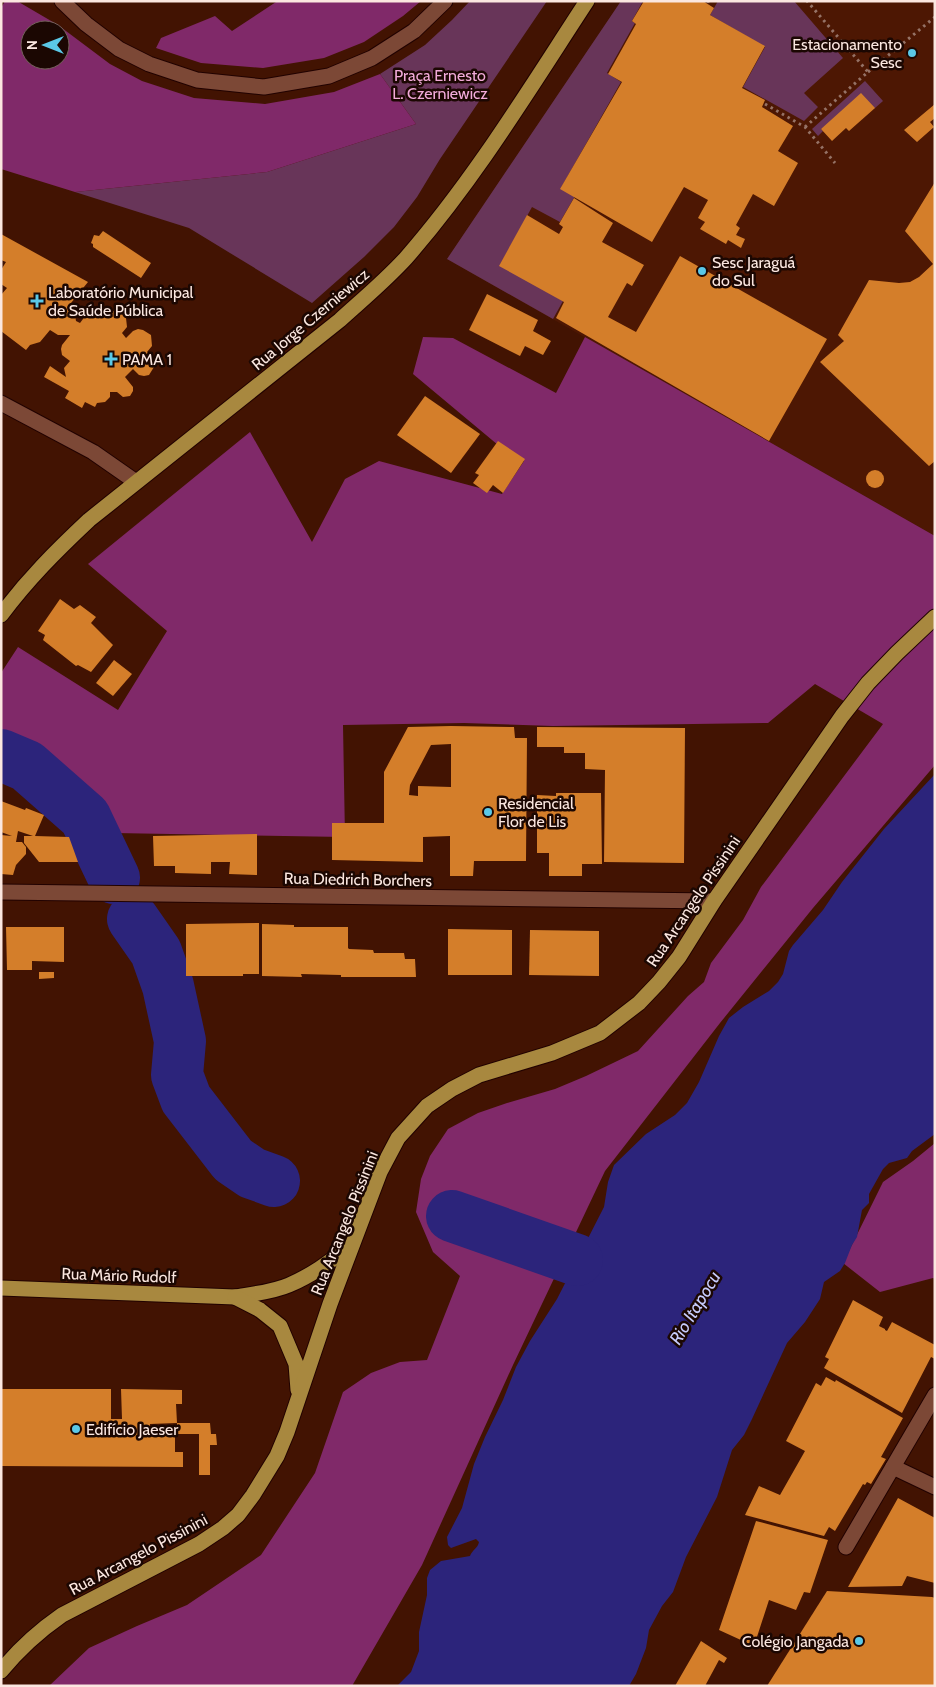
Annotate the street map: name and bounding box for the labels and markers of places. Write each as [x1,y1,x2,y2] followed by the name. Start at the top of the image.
[792,35,902,72] place label: Estacionamento Sesc
[906,47,918,59] marker: Estacionamento Sesc
[712,253,796,290] place label: Sesc Jaraguá do Sul
[696,265,708,277] marker: Sesc Jaraguá do Sul
[48,283,194,320] place label: Laboratório Municipal de Saúde Pública
[30,294,44,308] marker: Laboratório Municipal de Saúde Pública
[122,350,172,369] place label: PAMA 1
[104,352,118,366] marker: PAMA 1
[498,794,574,831] place label: Residencial Flor de Lis
[482,806,494,818] marker: Residencial Flor de Lis
[86,1420,179,1439] place label: Edifício Jaeser
[70,1423,82,1435] marker: Edifício Jaeser
[742,1632,849,1651] place label: Colégio Jangada
[853,1635,865,1647] marker: Colégio Jangada

